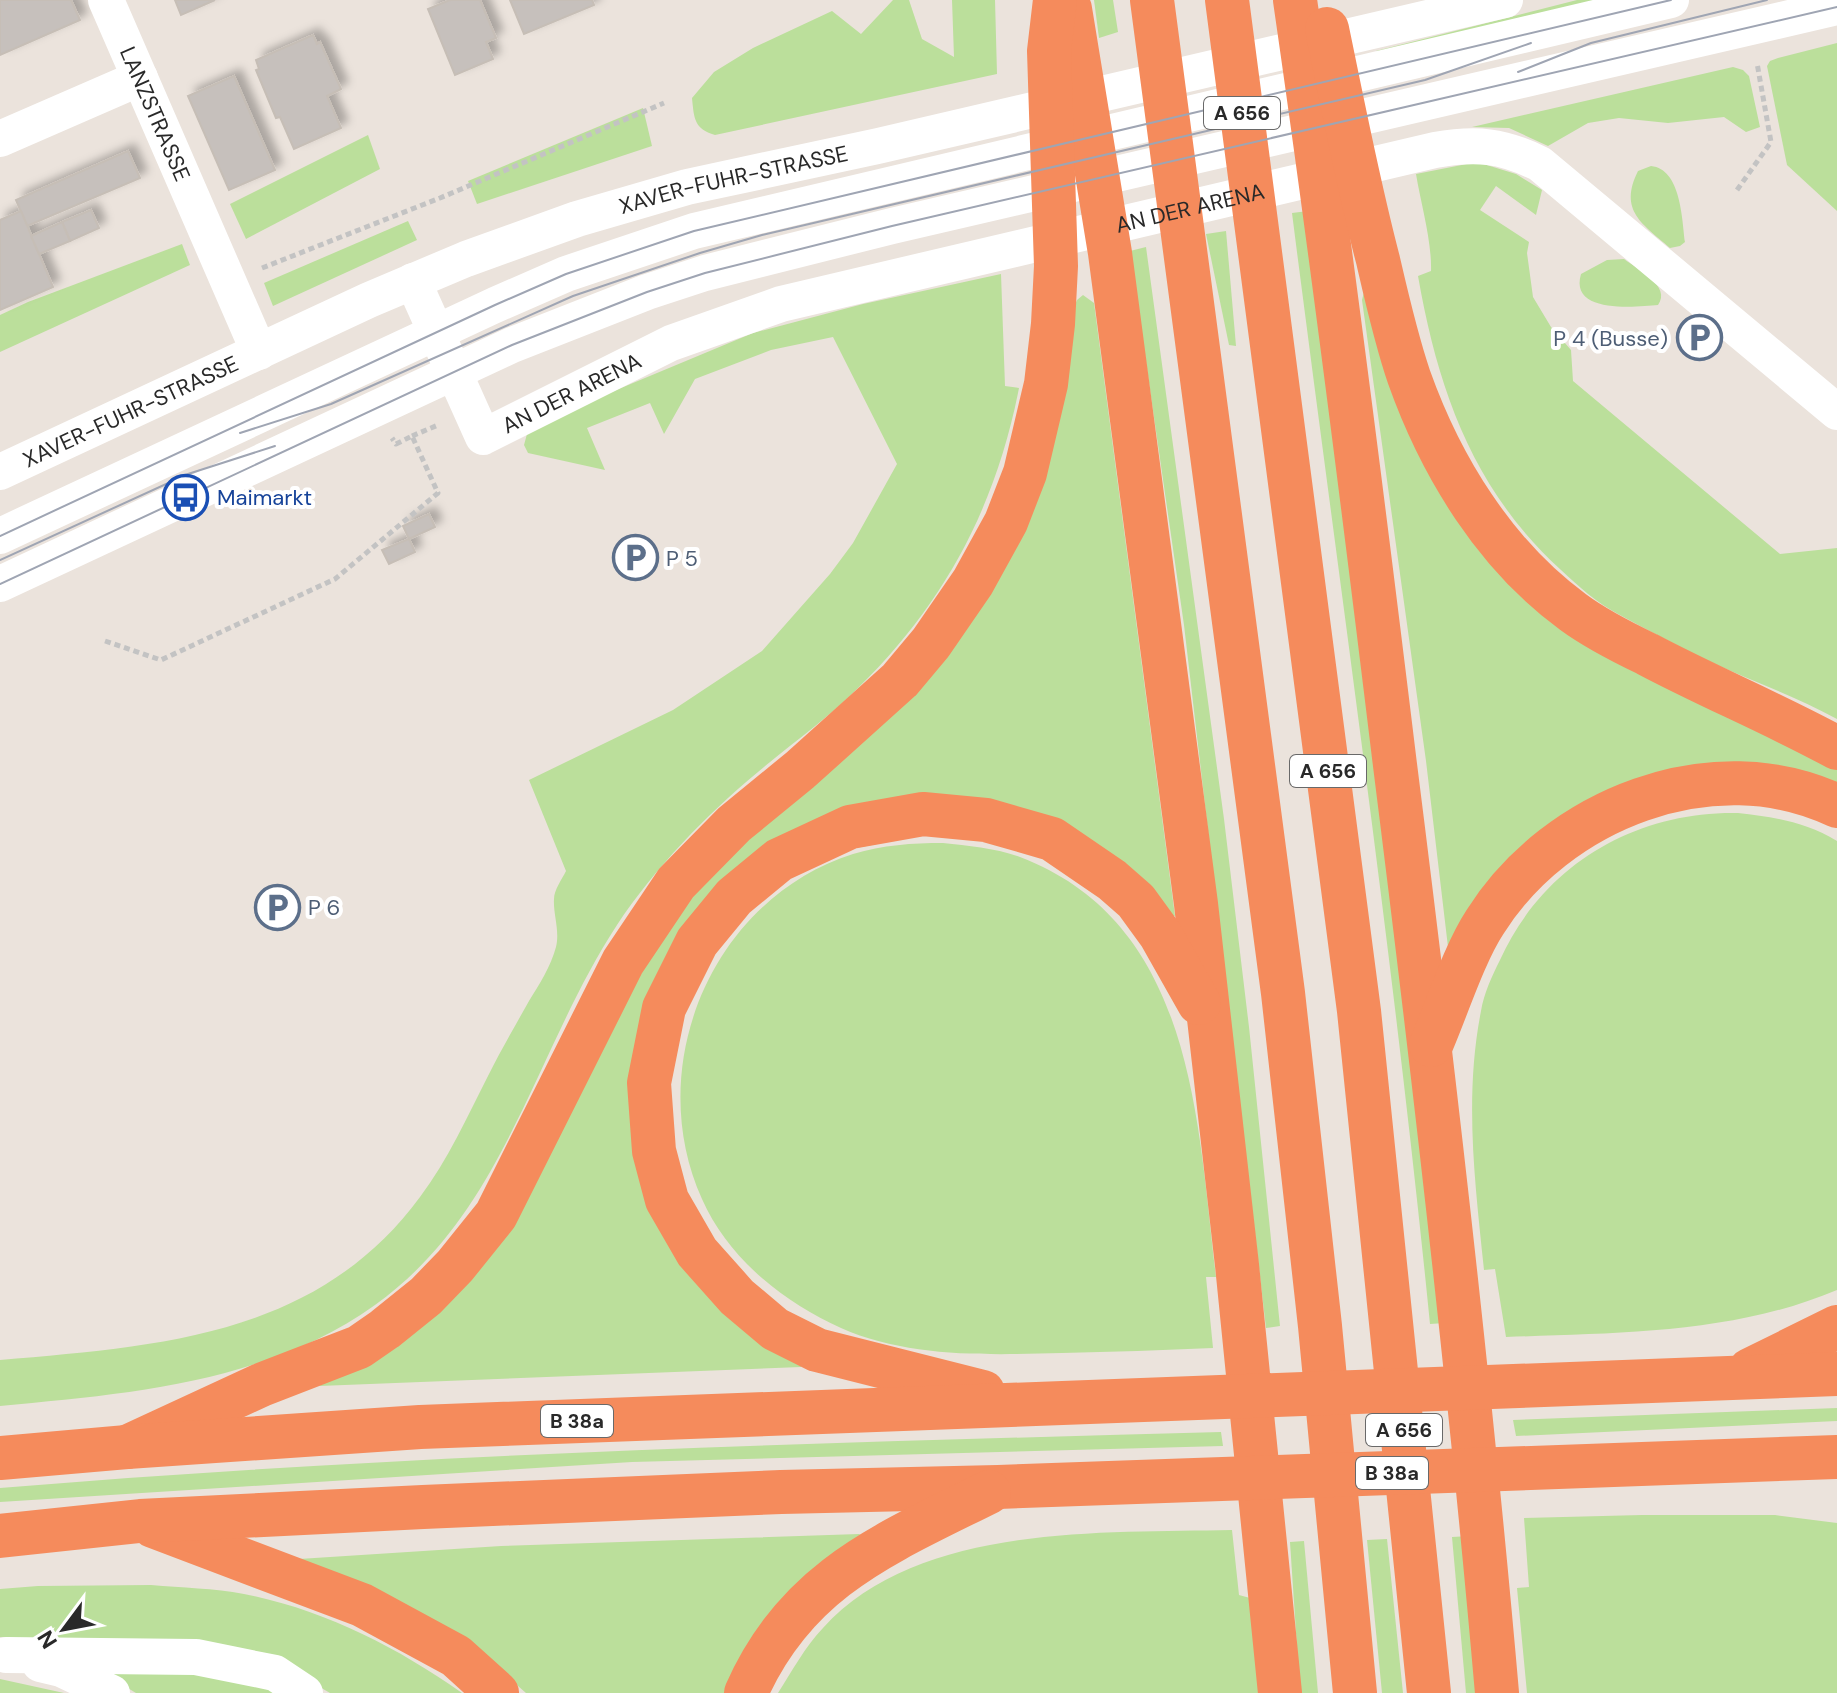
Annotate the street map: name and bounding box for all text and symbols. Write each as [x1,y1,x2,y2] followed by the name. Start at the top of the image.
[113,42,197,186] street label: LANZSTRASSE
[1204,97,1280,129] road number: A 656
[616,139,851,221] street label: XAVER-FUHR-STRASSE
[1113,177,1267,240] street label: AN DER ARENA
[1675,314,1723,362] parking icon: P 4 (Busse)
[1553,324,1668,353] place label: P 4 (Busse)
[497,346,646,440] street label: AN DER ARENA
[18,349,243,474] street label: XAVER-FUHR-STRASSE
[162,473,210,521] bus stop icon: Maimarkt
[217,483,312,512] place label: Maimarkt
[611,534,659,582] parking icon: P 5
[666,544,698,573] place label: P 5
[1290,755,1366,787] road number: A 656
[253,883,301,931] parking icon: P 6
[308,893,340,922] place label: P 6
[541,1405,613,1437] road number: B 38a
[1366,1414,1442,1446] road number: A 656
[1356,1457,1428,1489] road number: B 38a
[24,1589,104,1669] north arrow
[31,1625,64,1654] text: N

